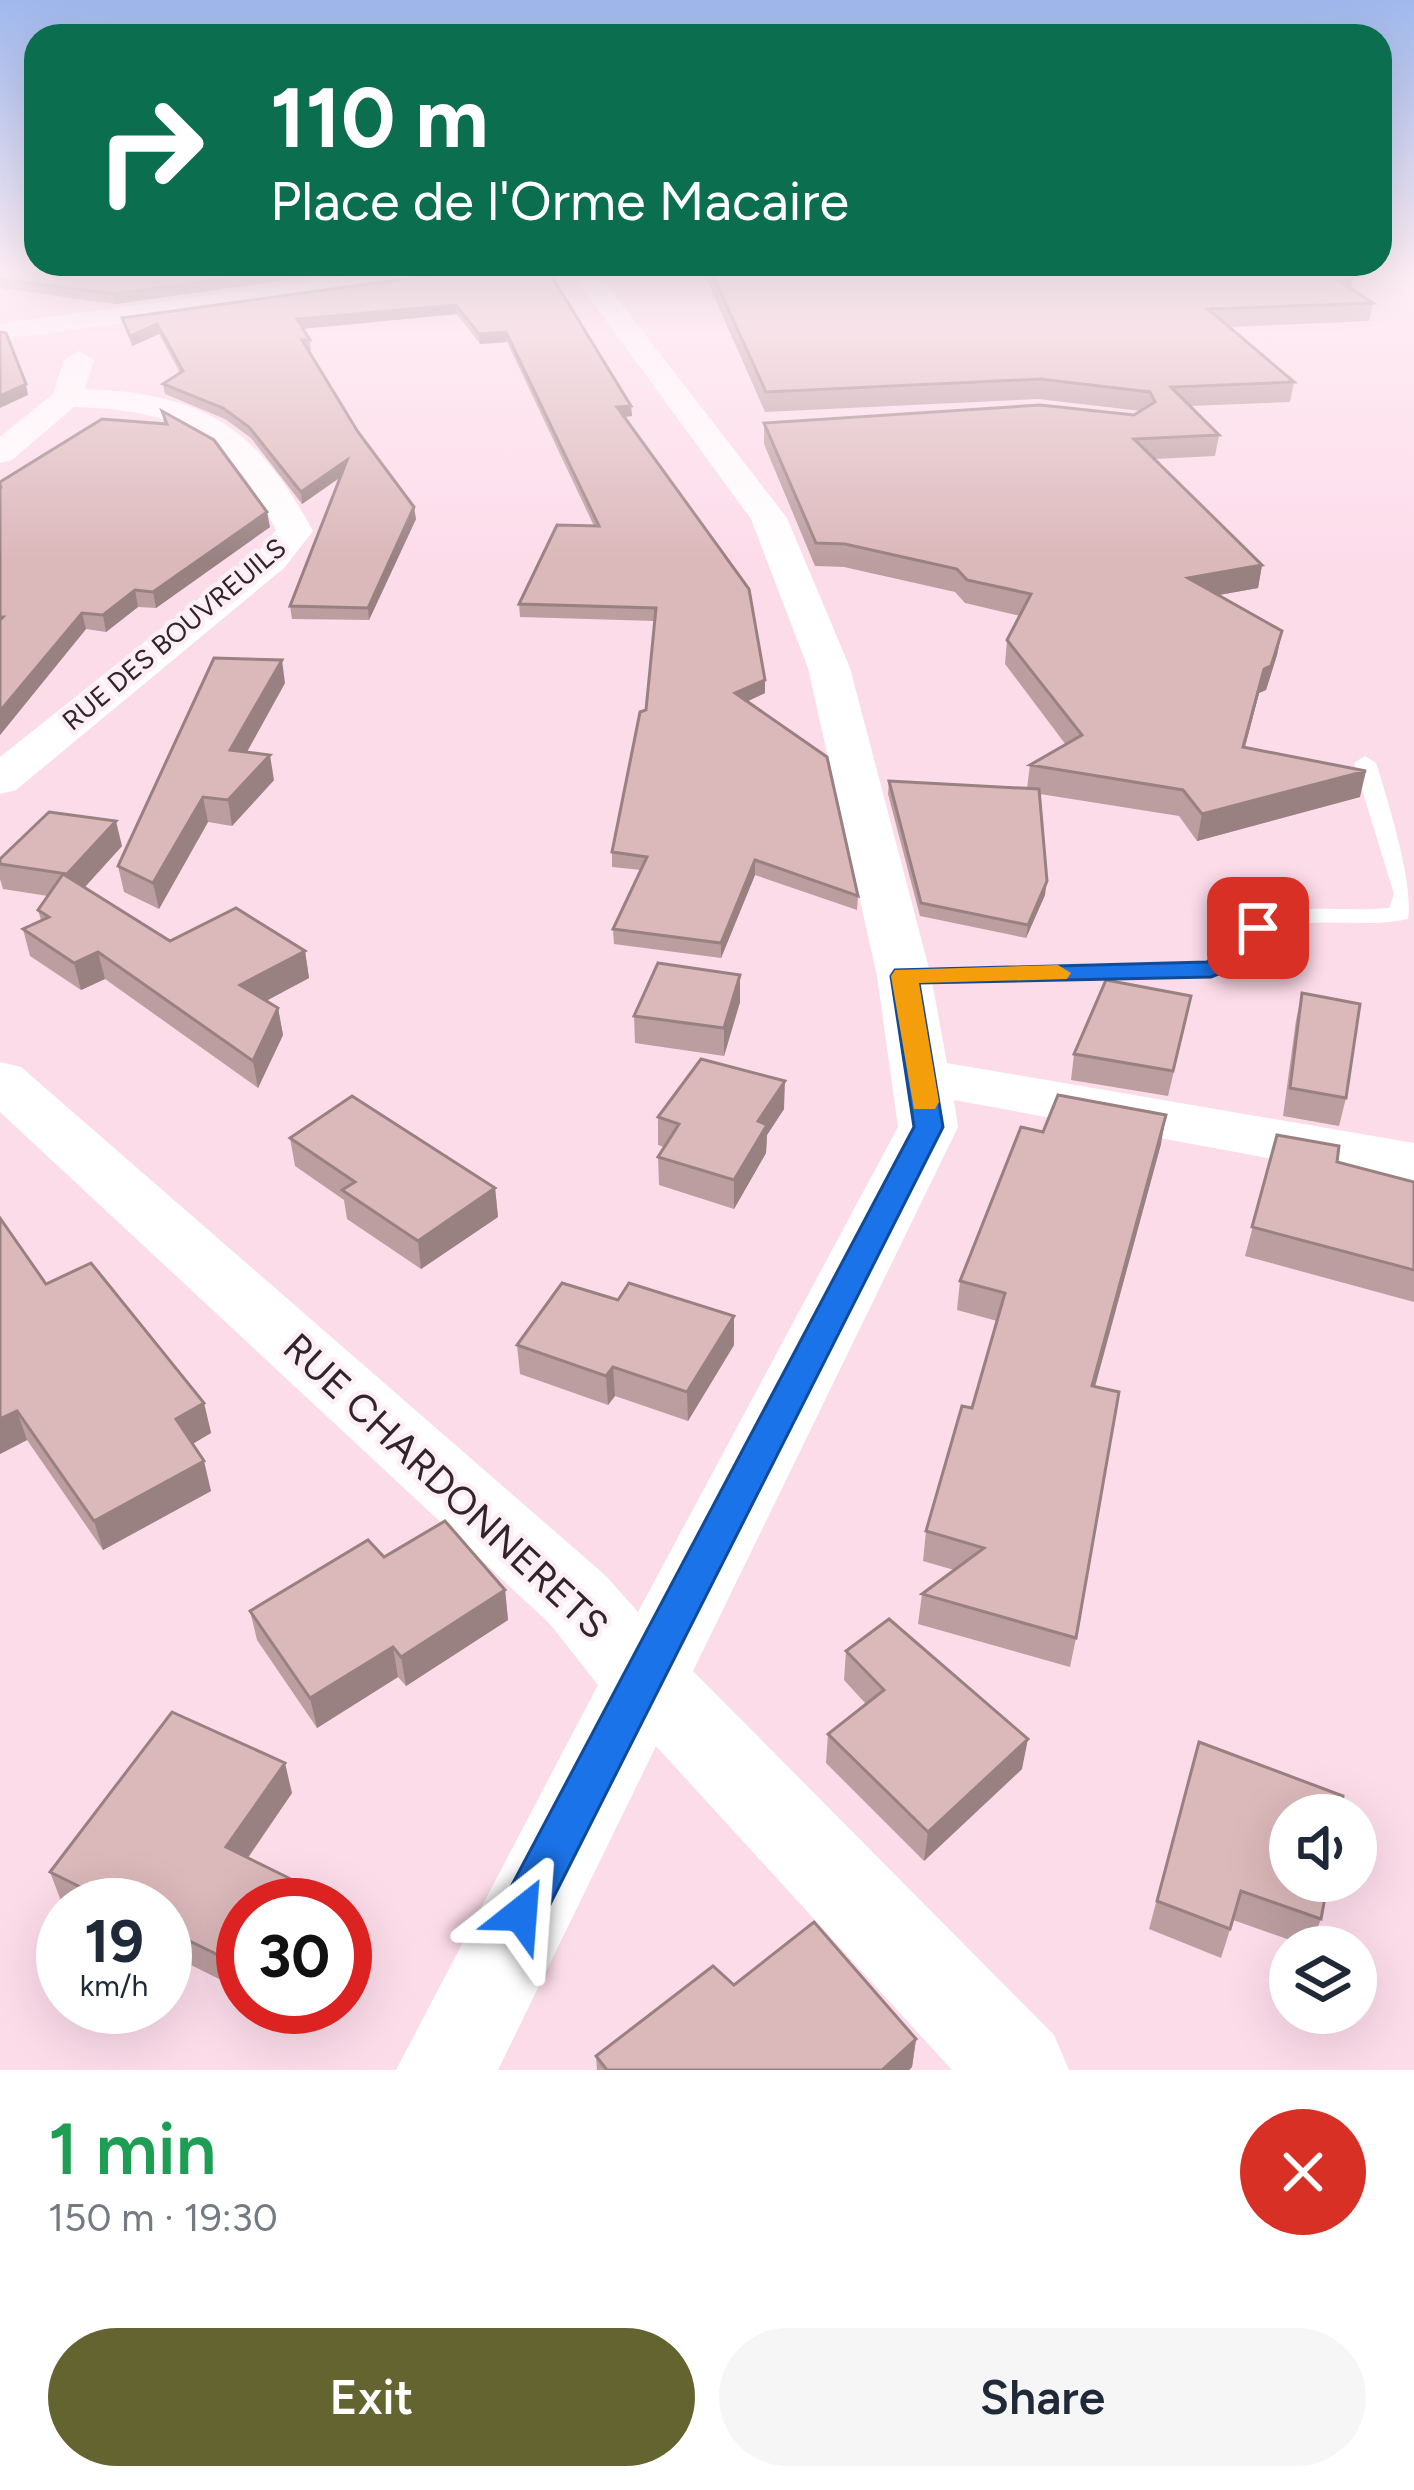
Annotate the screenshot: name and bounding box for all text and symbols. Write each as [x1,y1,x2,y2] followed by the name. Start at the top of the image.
[270,67,489,168] text: 110 m
[72,72,228,228] icon: right
[270,169,849,234] text: Place de l'Orme Macaire
[56,531,292,737] street label: RUE DES BOUVREUILS
[1207,877,1309,979] pin
[1225,895,1291,961] icon: arrive
[274,1323,618,1649] street label: RUE CHARDONNERETS
[1269,1794,1377,2034] map controls
[1269,1794,1377,1902] button: sound
[458,1851,584,1977] position arrow
[216,1878,372,2034] speed limit sign: 30
[84,1905,144,1977] text: 19
[1269,1926,1377,2034] button: layers
[80,1967,148,2004] text: km/h
[48,2106,216,2192] text: 1 min
[1240,2109,1366,2235] button: close
[48,2194,278,2241] text: 150 m · 19:30
[48,2328,695,2466] button: Exit
[719,2328,1366,2466] button: Share

